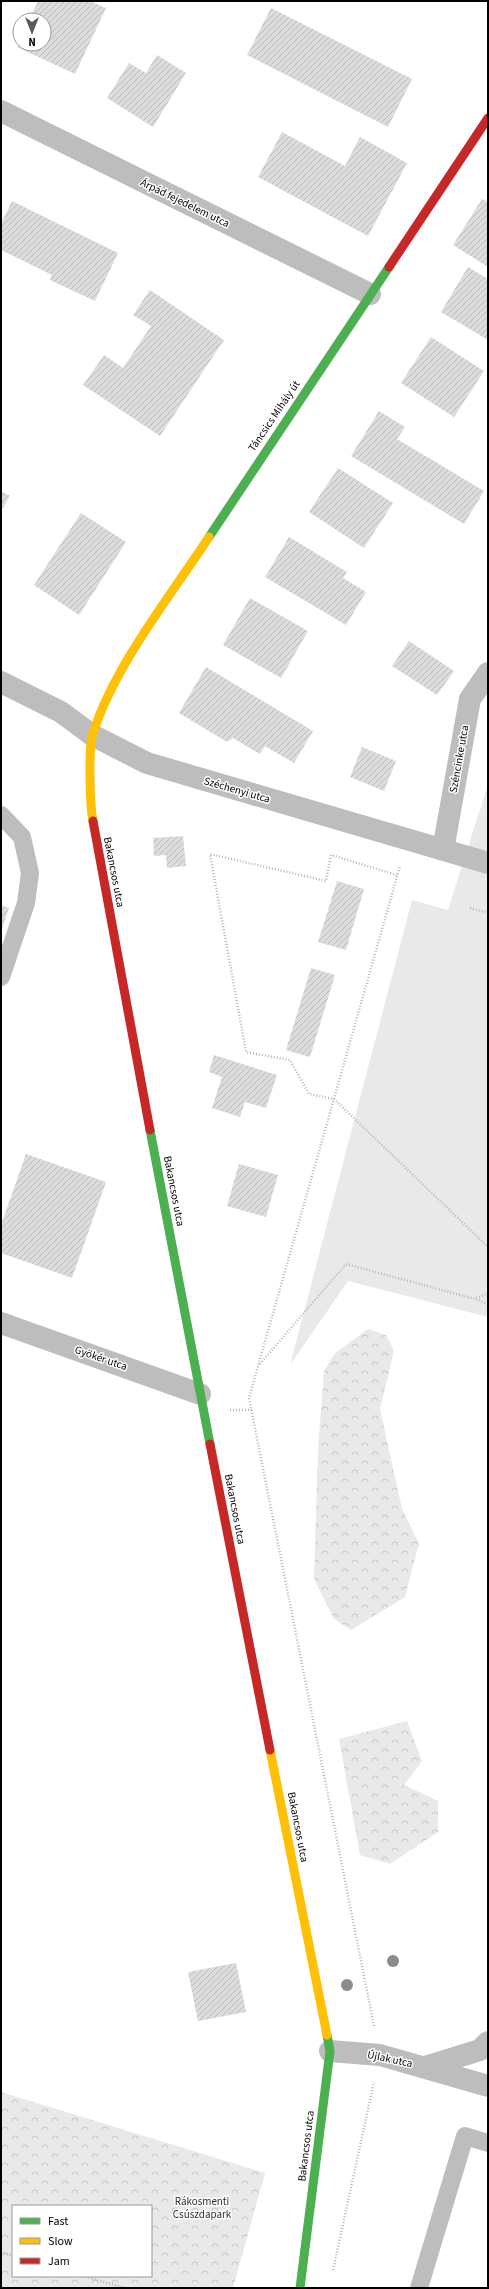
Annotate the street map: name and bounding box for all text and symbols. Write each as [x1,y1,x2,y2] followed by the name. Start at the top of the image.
[12,12,52,52] north arrow
[28,34,36,49] text: N
[138,175,232,231] street label: Árpád fejedelem utca
[245,377,304,455] street label: Táncsics Mihály út
[446,724,472,794] street label: Széncinke utca
[202,773,272,807] street label: Széchenyi utca
[100,836,128,908] street label: Bakancsos utca
[160,1155,188,1227] street label: Bakancsos utca
[73,1342,129,1374] street label: Gyökér utca
[221,1473,249,1545] street label: Bakancsos utca
[284,1791,312,1863] street label: Bakancsos utca
[366,2047,414,2071] street label: Újlak utca
[294,2110,318,2182] street label: Bakancsos utca
[173,2194,232,2222] park label: Rákosmenti Csúszdapark
[12,2205,152,2277] legend
[48,2213,68,2230] text: Fast
[48,2233,73,2250] text: Slow
[48,2253,70,2270] text: Jam

